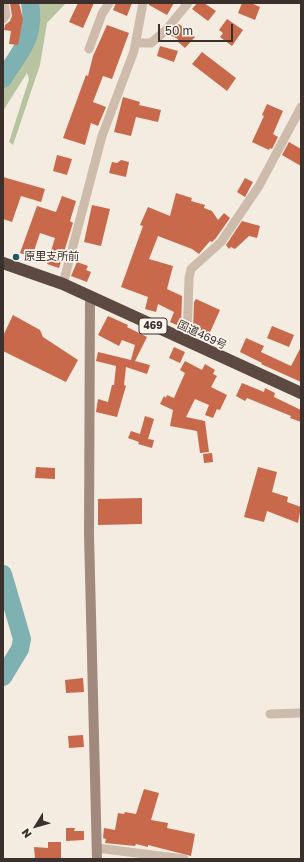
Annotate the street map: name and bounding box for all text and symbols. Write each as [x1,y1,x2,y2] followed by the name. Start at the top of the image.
[160,16,235,42] scale bar
[165,23,193,38] text: 50 m
[24,250,79,264] place label: 原里支所前
[11,252,21,262] marker: 原里支所前
[139,318,167,334] road number: 469
[175,318,229,352] street label: 国道469号
[16,806,56,846] north arrow
[18,826,34,841] text: N

